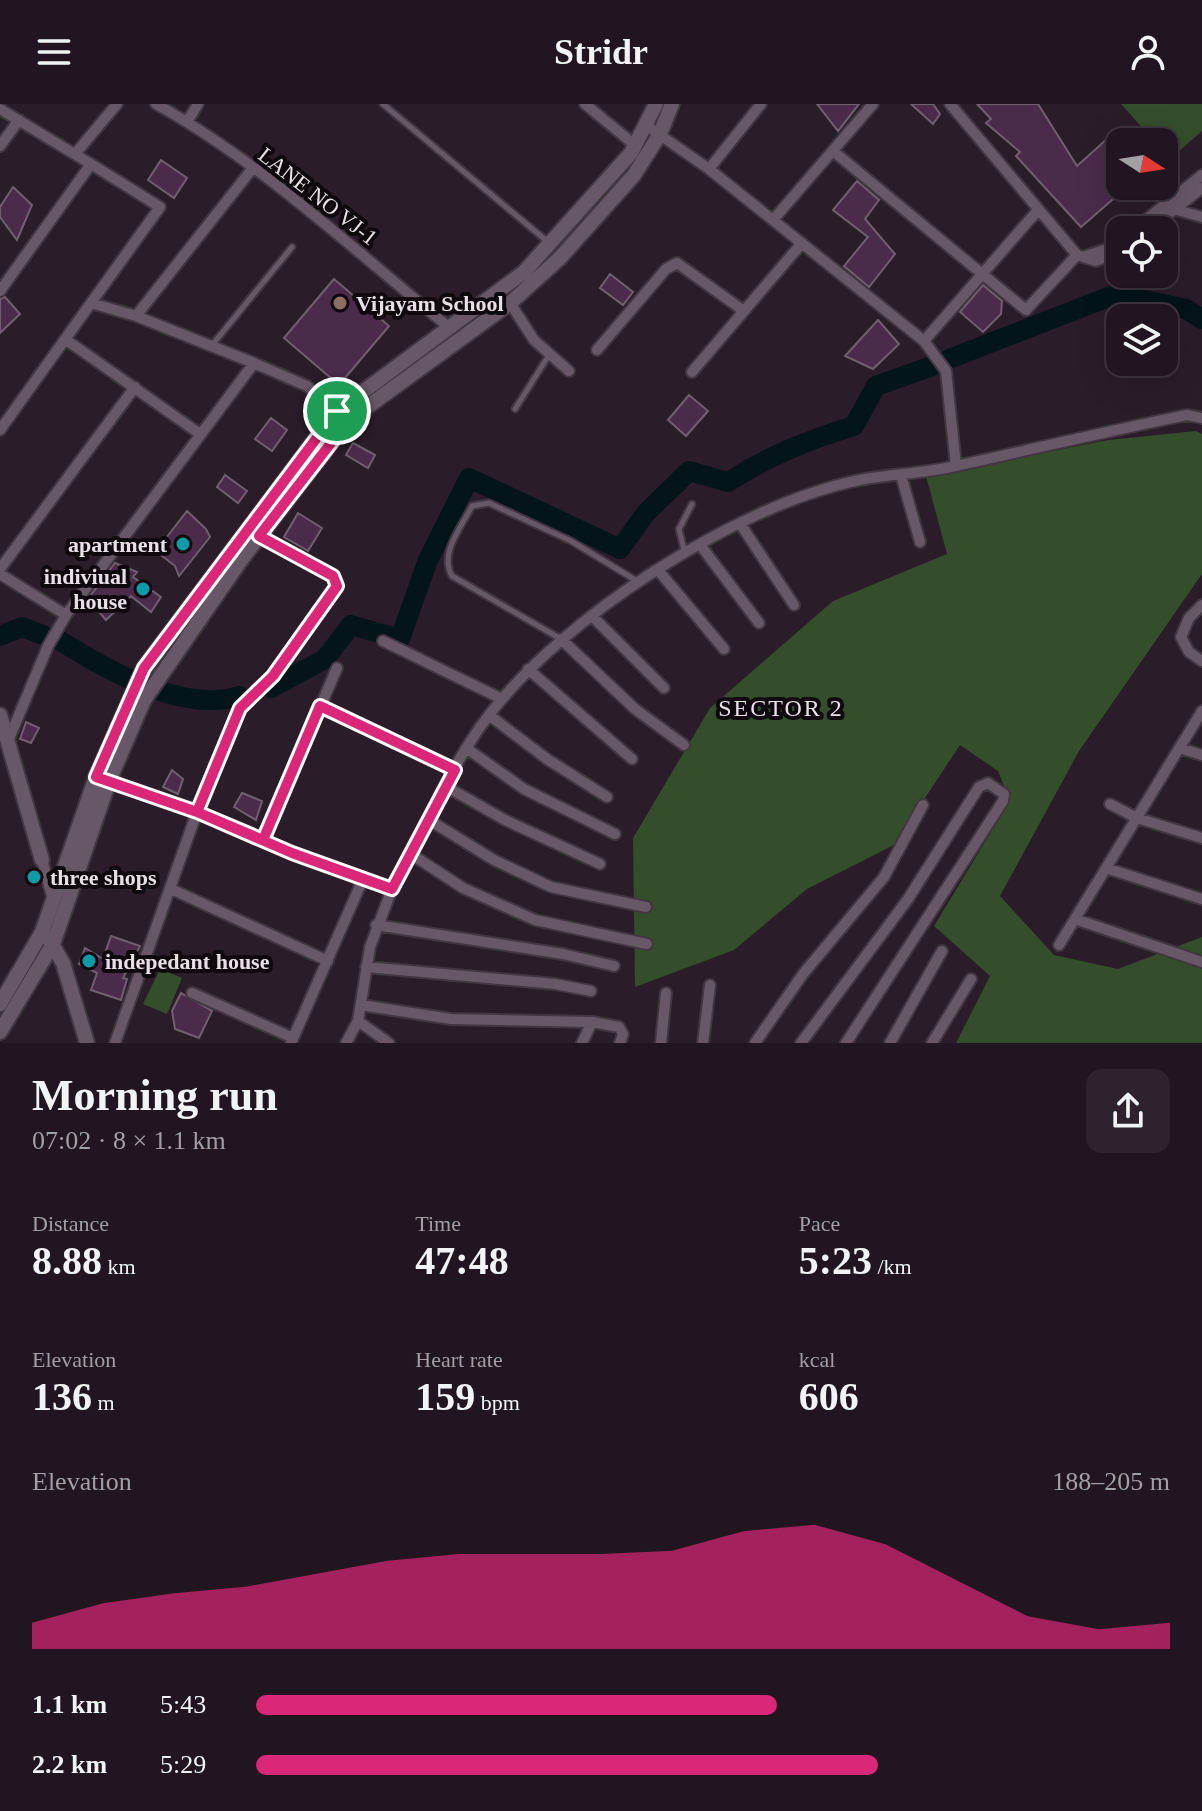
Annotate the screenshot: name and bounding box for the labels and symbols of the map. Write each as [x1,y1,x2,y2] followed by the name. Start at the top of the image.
[1106,128,1178,200] north arrow
[254,142,382,250] street label: LANE NO VJ-1
[356,291,504,316] place label: Vijayam School
[331,294,349,312] marker: Vijayam School
[303,377,371,445] pin
[68,532,168,557] place label: apartment
[174,535,192,553] marker: apartment
[44,564,127,614] place label: indiviual house
[134,580,152,598] marker: indiviual house
[718,695,844,721] district label: SECTOR 2
[50,865,157,890] place label: three shops
[25,868,43,886] marker: three shops
[105,949,270,974] place label: indepedant house
[80,952,98,970] marker: indepedant house

